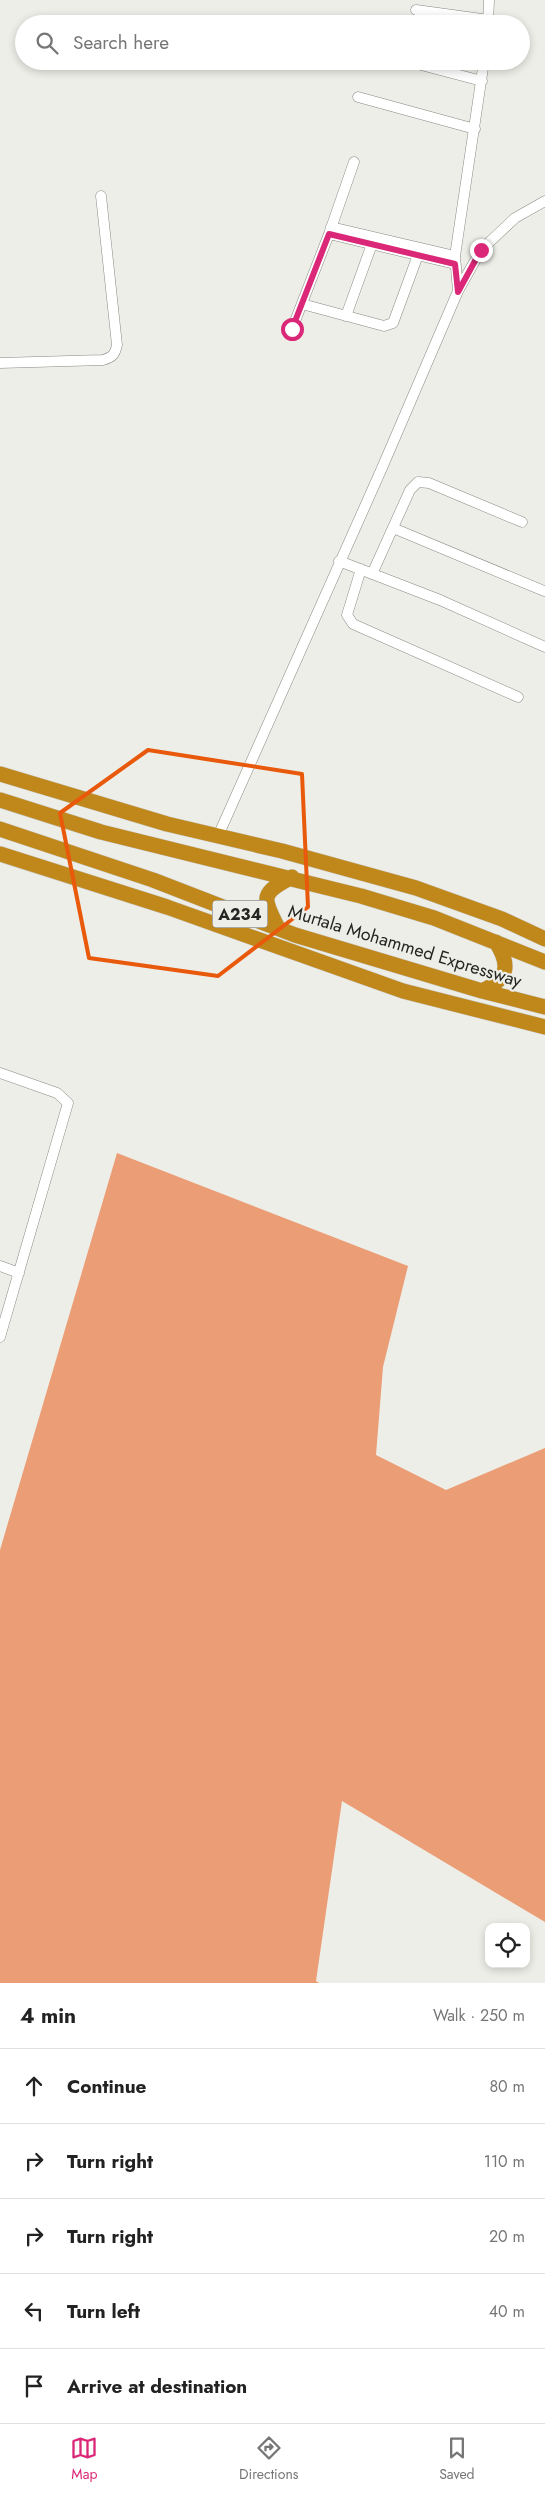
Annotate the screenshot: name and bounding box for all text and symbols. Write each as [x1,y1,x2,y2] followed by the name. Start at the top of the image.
[15,15,530,70] search box
[33,29,61,57] icon: search
[73,29,169,56] text: Search here
[470,239,493,262] route end
[281,318,304,341] route start
[285,898,525,994] street label: Murtala Mohammed Expressway
[212,901,268,928] road number: A234
[485,1923,530,1968] map controls
[485,1923,530,1968] button: locate
[20,2001,76,2031] text: 4 min
[433,2004,525,2027] text: Walk · 250 m
[20,2072,48,2100] icon: ahead
[67,2073,146,2100] text: Continue
[489,2075,525,2098] text: 80 m
[20,2147,48,2175] icon: right
[67,2148,153,2175] text: Turn right
[484,2150,525,2173] text: 110 m
[20,2222,48,2250] icon: right
[67,2223,153,2250] text: Turn right
[489,2225,525,2248] text: 20 m
[20,2297,48,2325] icon: left
[67,2298,140,2325] text: Turn left
[489,2300,525,2323] text: 40 m
[20,2372,48,2400] icon: arrive
[67,2373,247,2400] text: Arrive at destination
[70,2434,98,2484] tab: Map
[239,2434,298,2484] tab: Directions
[439,2434,475,2484] tab: Saved

